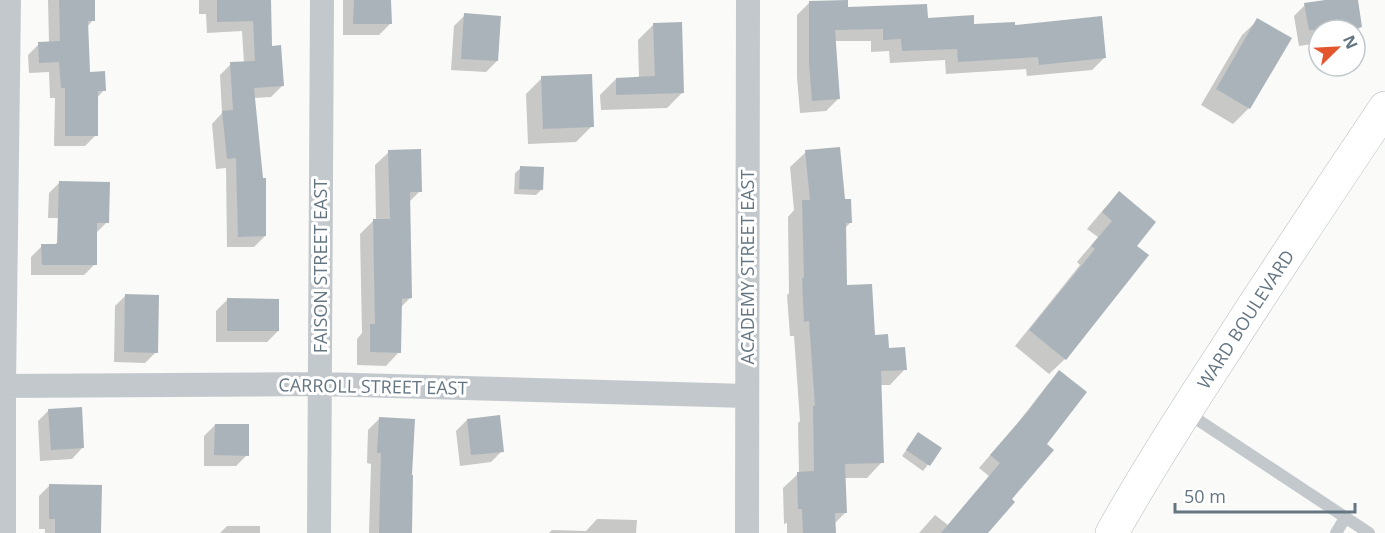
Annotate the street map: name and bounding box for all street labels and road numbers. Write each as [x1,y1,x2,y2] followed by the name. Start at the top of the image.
[735,170,759,364] street label: ACADEMY STREET EAST
[308,179,332,353] street label: FAISON STREET EAST
[1191,245,1299,393] street label: WARD BOULEVARD
[278,372,468,400] street label: CARROLL STREET EAST

